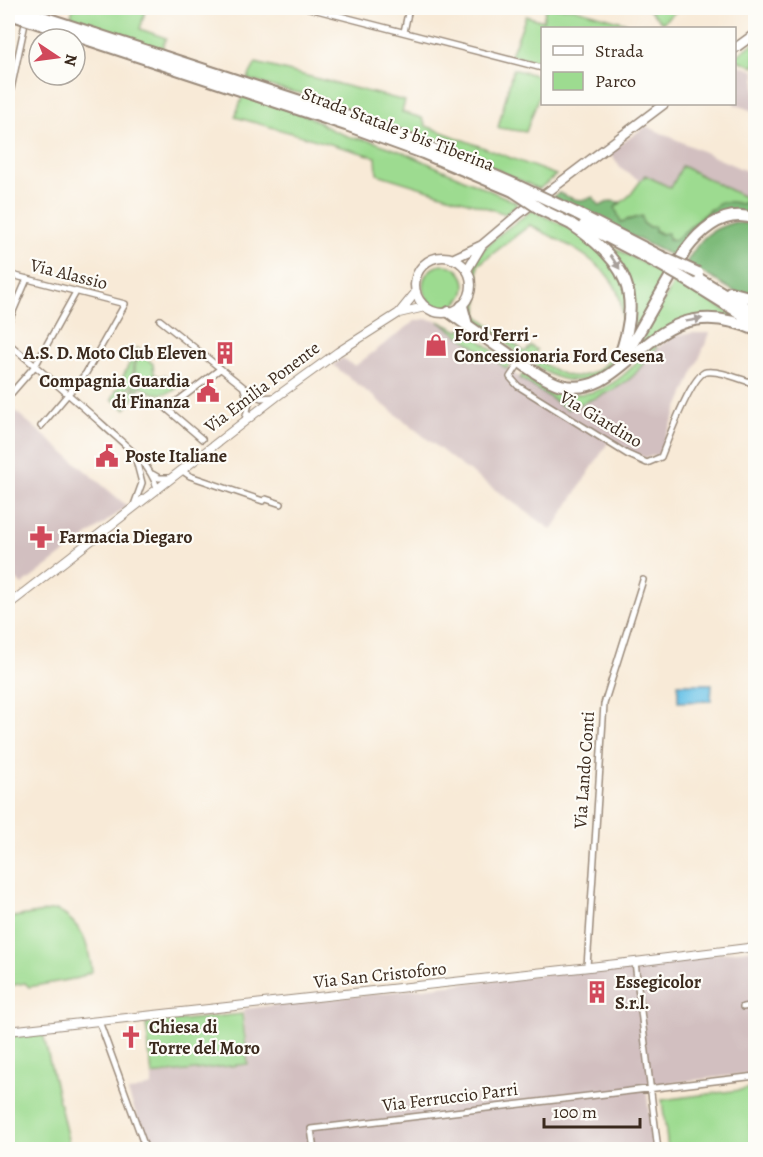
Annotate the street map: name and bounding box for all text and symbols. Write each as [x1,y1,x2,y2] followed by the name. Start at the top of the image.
[27,27,87,87] north arrow
[541,27,736,105] legend
[595,39,644,63] text: Strada
[59,52,83,69] text: N
[595,69,636,93] text: Parco
[298,81,498,177] street label: Strada Statale 3 bis Tiberina
[27,253,110,295] street label: Via Alassio
[609,254,620,270] one-way arrow
[685,315,704,324] one-way arrow
[454,323,664,368] place label: Ford Ferri - Concessionaria Ford Cesena
[423,332,449,358] shop icon: Ford Ferri - Concessionaria Ford Cesena
[199,336,325,439] street label: Via Emilia Ponente
[212,340,238,366] building icon: A.S. D. Moto Club Eleven
[22,341,207,365] place label: A.S. D. Moto Club Eleven
[39,369,190,414] place label: Compagnia Guardia di Finanza
[195,378,221,404] public building icon: Compagnia Guardia di Finanza
[554,384,647,453] street label: Via Giardino
[94,443,120,469] public building icon: Poste Italiane
[125,444,227,468] place label: Poste Italiane
[28,524,54,550] pharmacy icon: Farmacia Diegaro
[59,525,193,549] place label: Farmacia Diegaro
[568,710,600,831] street label: Via Lando Conti
[311,956,448,994] street label: Via San Cristoforo
[615,970,702,1015] place label: Essegicolor S.r.l.
[584,979,610,1005] building icon: Essegicolor S.r.l.
[149,1015,260,1060] place label: Chiesa di Torre del Moro
[118,1024,144,1050] church icon: Chiesa di Torre del Moro
[380,1077,519,1117] street label: Via Ferruccio Parri
[544,1091,640,1129] scale bar
[553,1100,597,1124] text: 100 m

